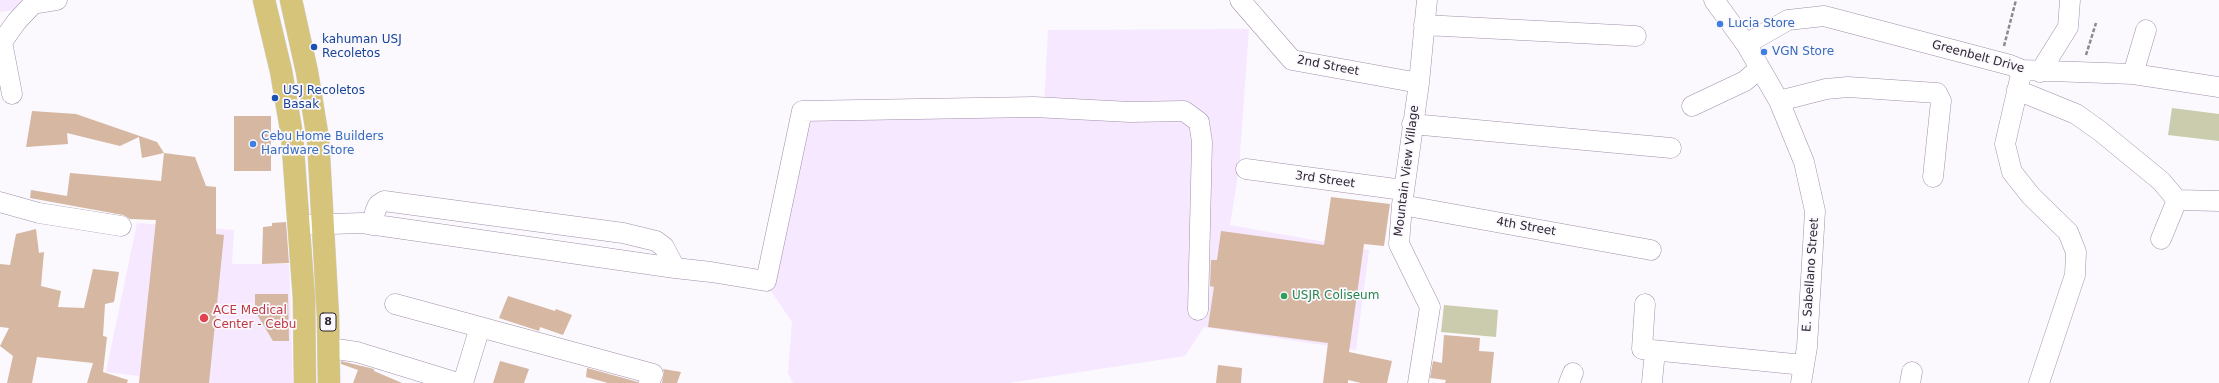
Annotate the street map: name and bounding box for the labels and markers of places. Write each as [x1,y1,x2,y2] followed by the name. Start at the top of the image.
[1728,17,1795,31] place label: Lucia Store
[1715,19,1725,29] marker: Lucia Store
[322,33,402,61] place label: kahuman USJ Recoletos
[309,42,319,52] marker: kahuman USJ Recoletos
[1772,45,1834,59] place label: VGN Store
[1759,47,1769,57] marker: VGN Store
[283,84,365,112] place label: USJ Recoletos Basak
[270,93,280,103] marker: USJ Recoletos Basak
[261,130,384,158] place label: Cebu Home Builders Hardware Store
[248,139,258,149] marker: Cebu Home Builders Hardware Store
[1292,289,1379,303] place label: USJR Coliseum
[1279,291,1289,301] marker: USJR Coliseum
[213,304,296,332] place label: ACE Medical Center - Cebu
[198,312,210,324] marker: ACE Medical Center - Cebu

